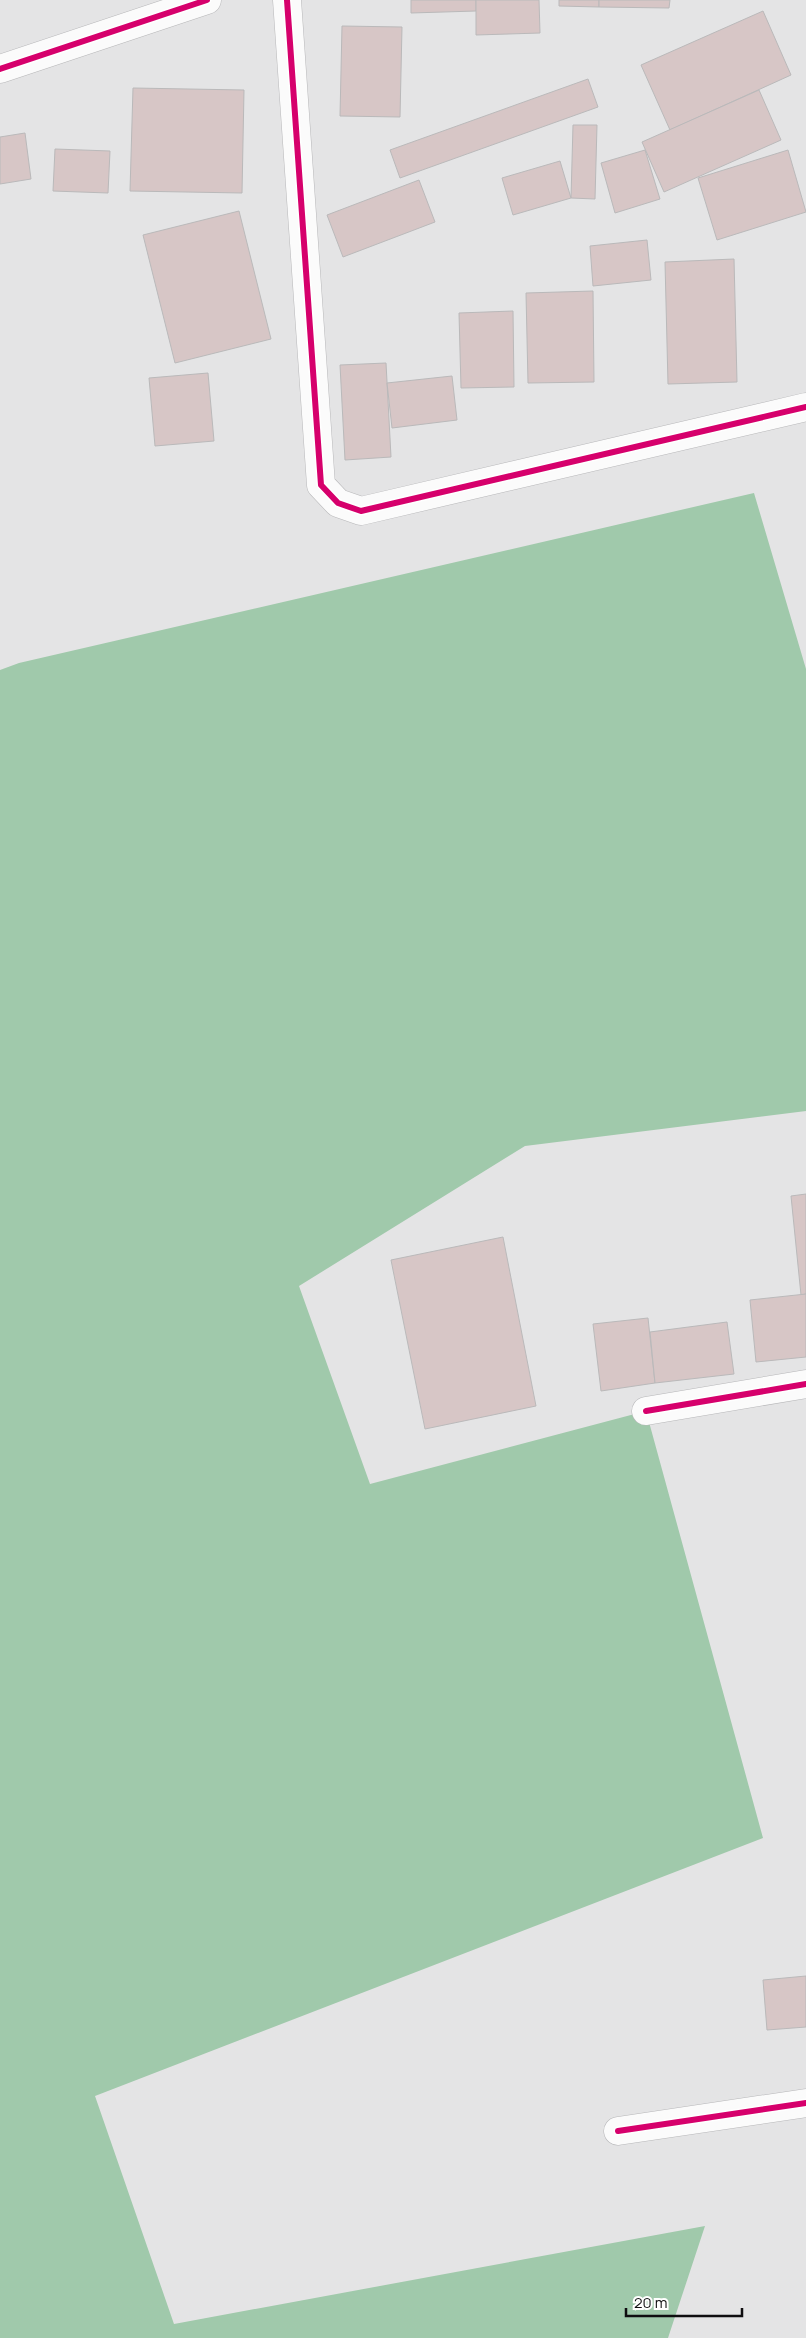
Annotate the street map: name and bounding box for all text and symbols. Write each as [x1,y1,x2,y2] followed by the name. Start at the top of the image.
[626,2286,742,2318] scale bar
[634,2292,667,2313] text: 20 m

